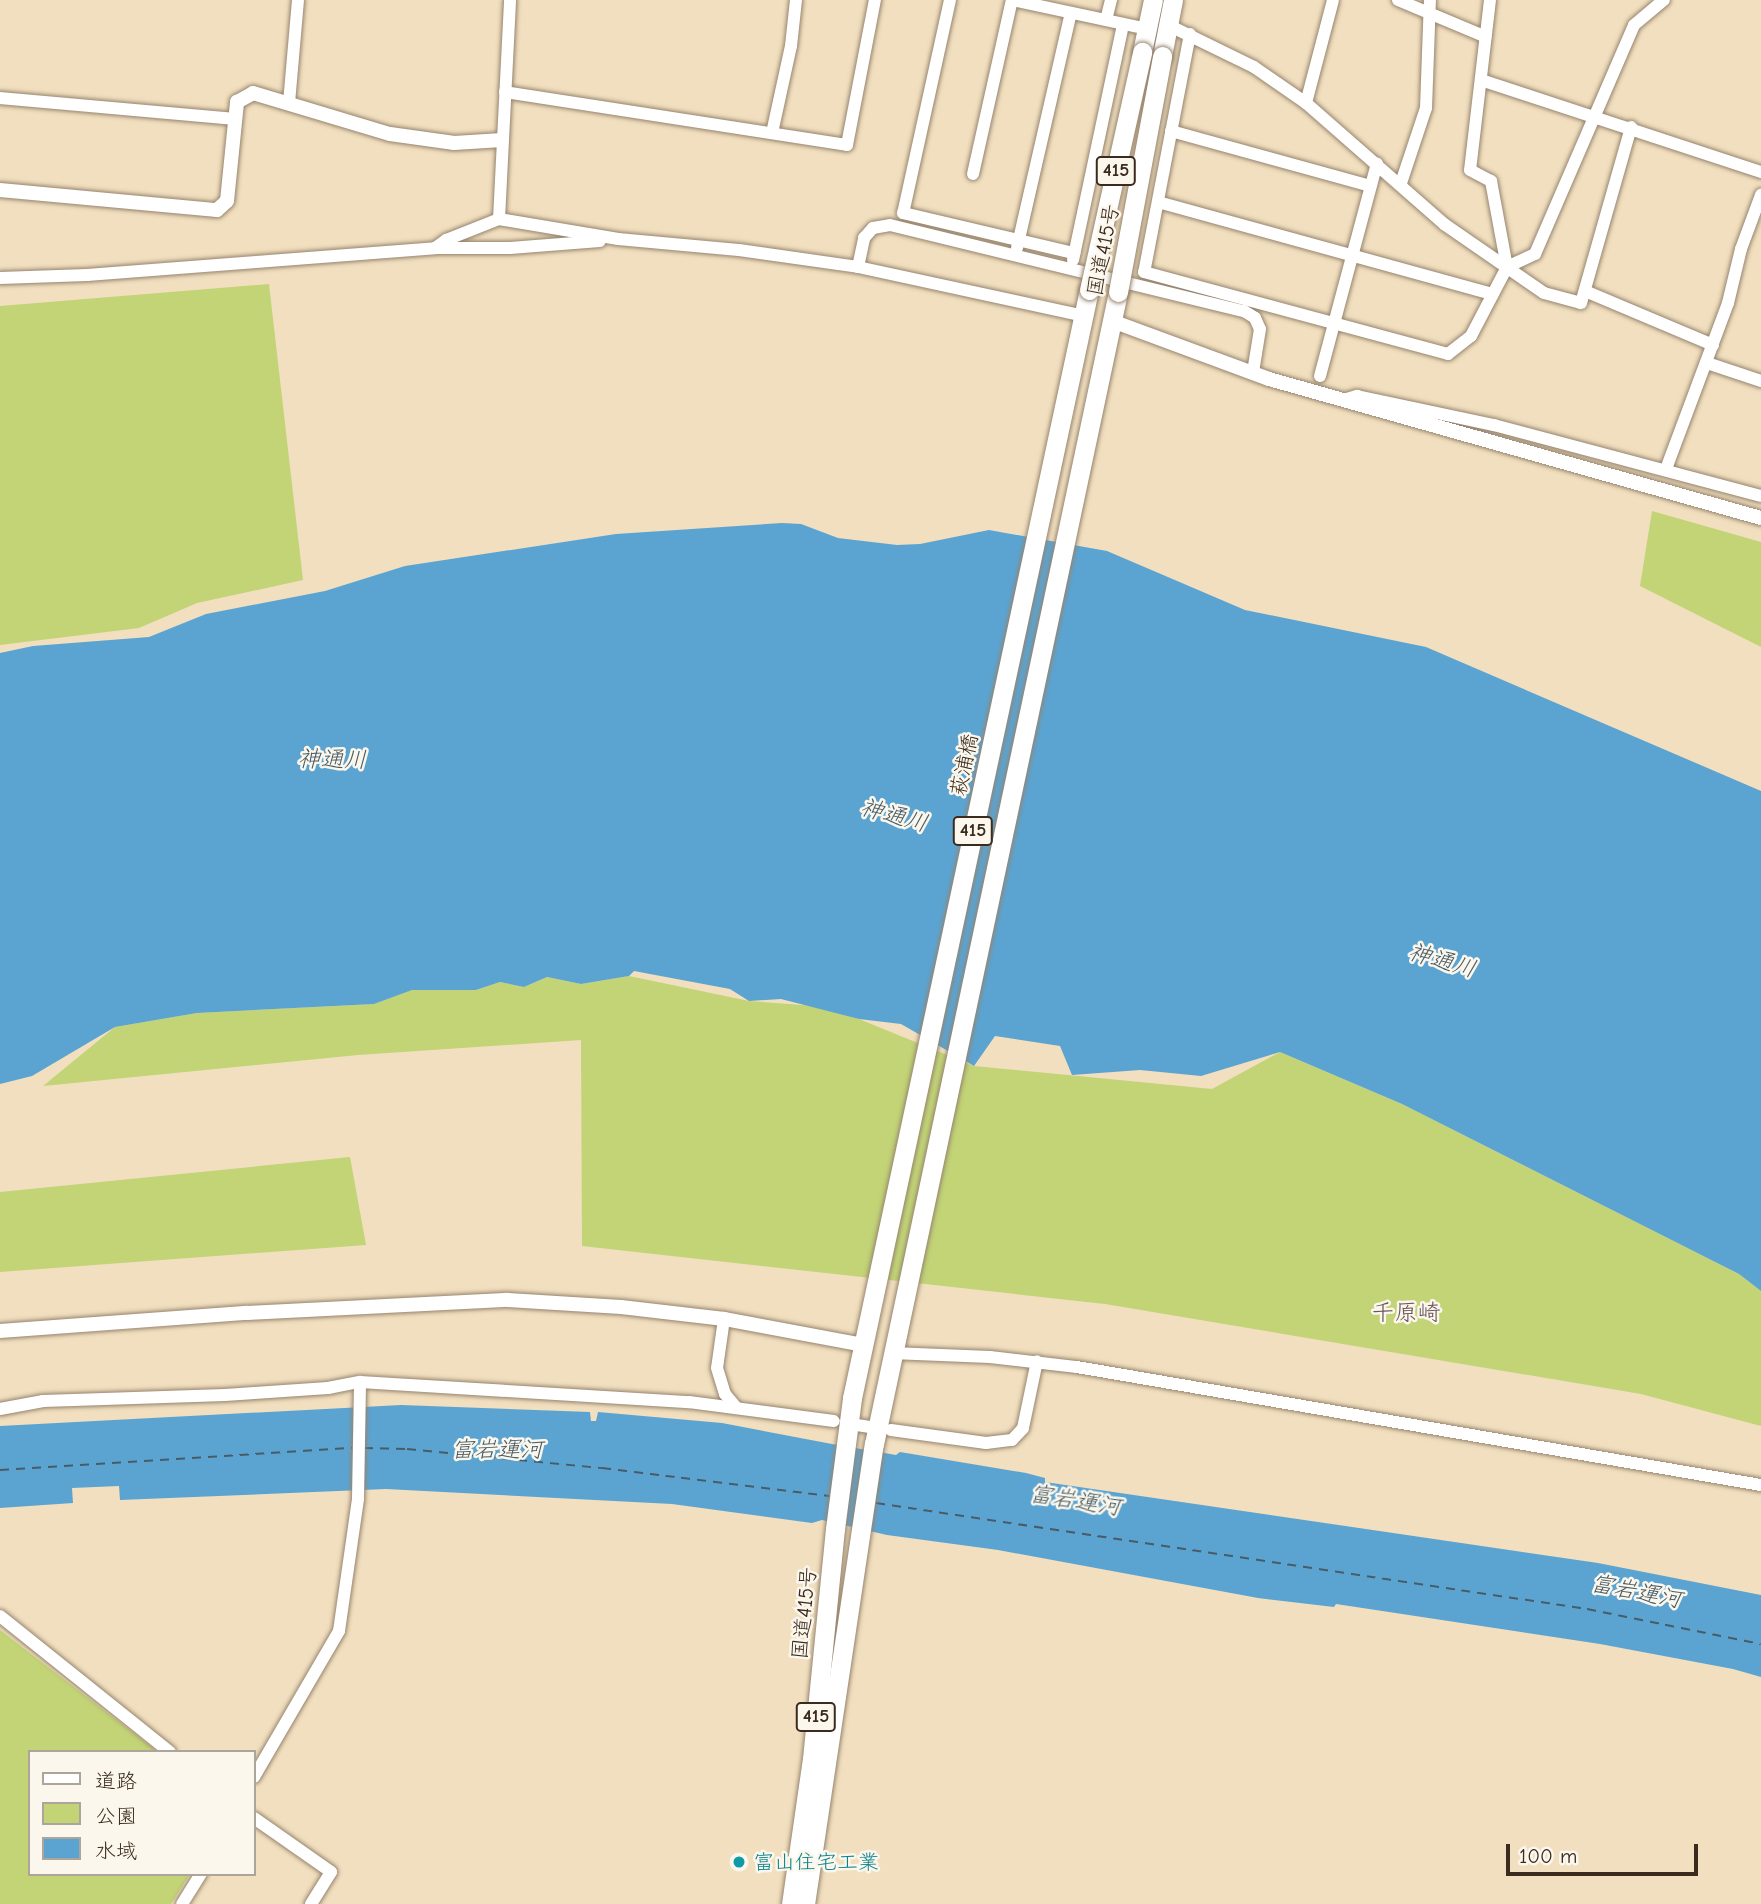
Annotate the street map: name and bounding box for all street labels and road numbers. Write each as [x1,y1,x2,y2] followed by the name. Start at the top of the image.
[1095,155,1137,186] road number: 415
[1082,202,1124,298] street label: 国道415号
[945,732,983,798] street label: 萩浦橋
[952,816,994,846] road number: 415
[787,1566,821,1660] street label: 国道415号
[795,1702,837,1732] road number: 415

